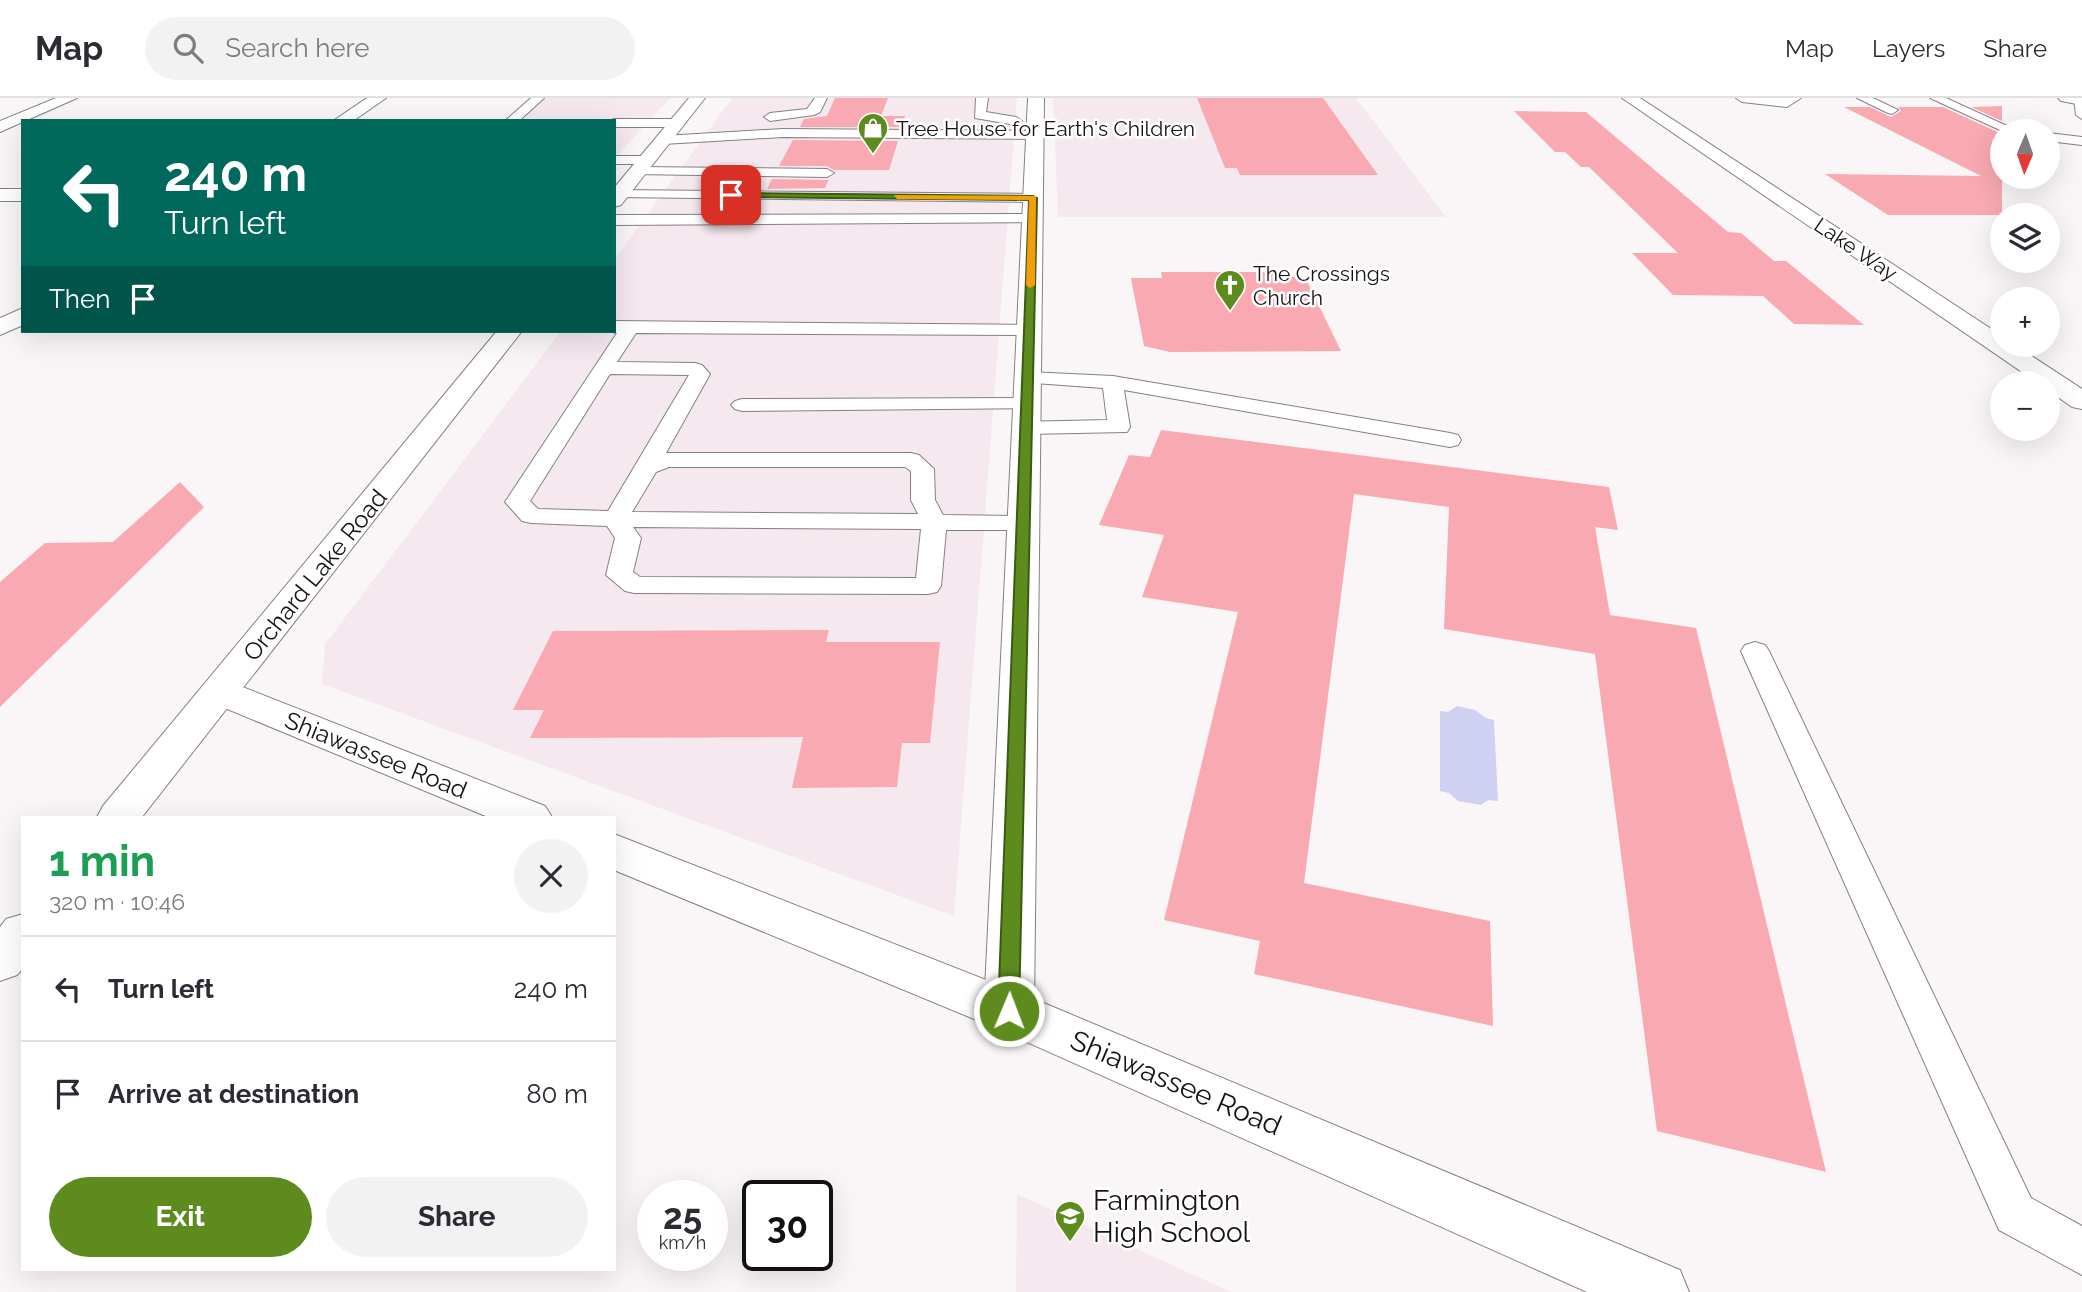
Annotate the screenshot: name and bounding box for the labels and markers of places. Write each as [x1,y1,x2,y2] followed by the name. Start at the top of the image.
[856,111,890,155] shop icon: Tree House for Earth's Children
[896,116,1195,141] place label: Tree House for Earth's Children
[701,165,761,225] pin
[1253,261,1390,310] place label: The Crossings Church
[1213,268,1247,312] church icon: The Crossings Church
[1093,1184,1251,1249] place label: Farmington High School
[1053,1199,1087,1243] school or university icon: Farmington High School

